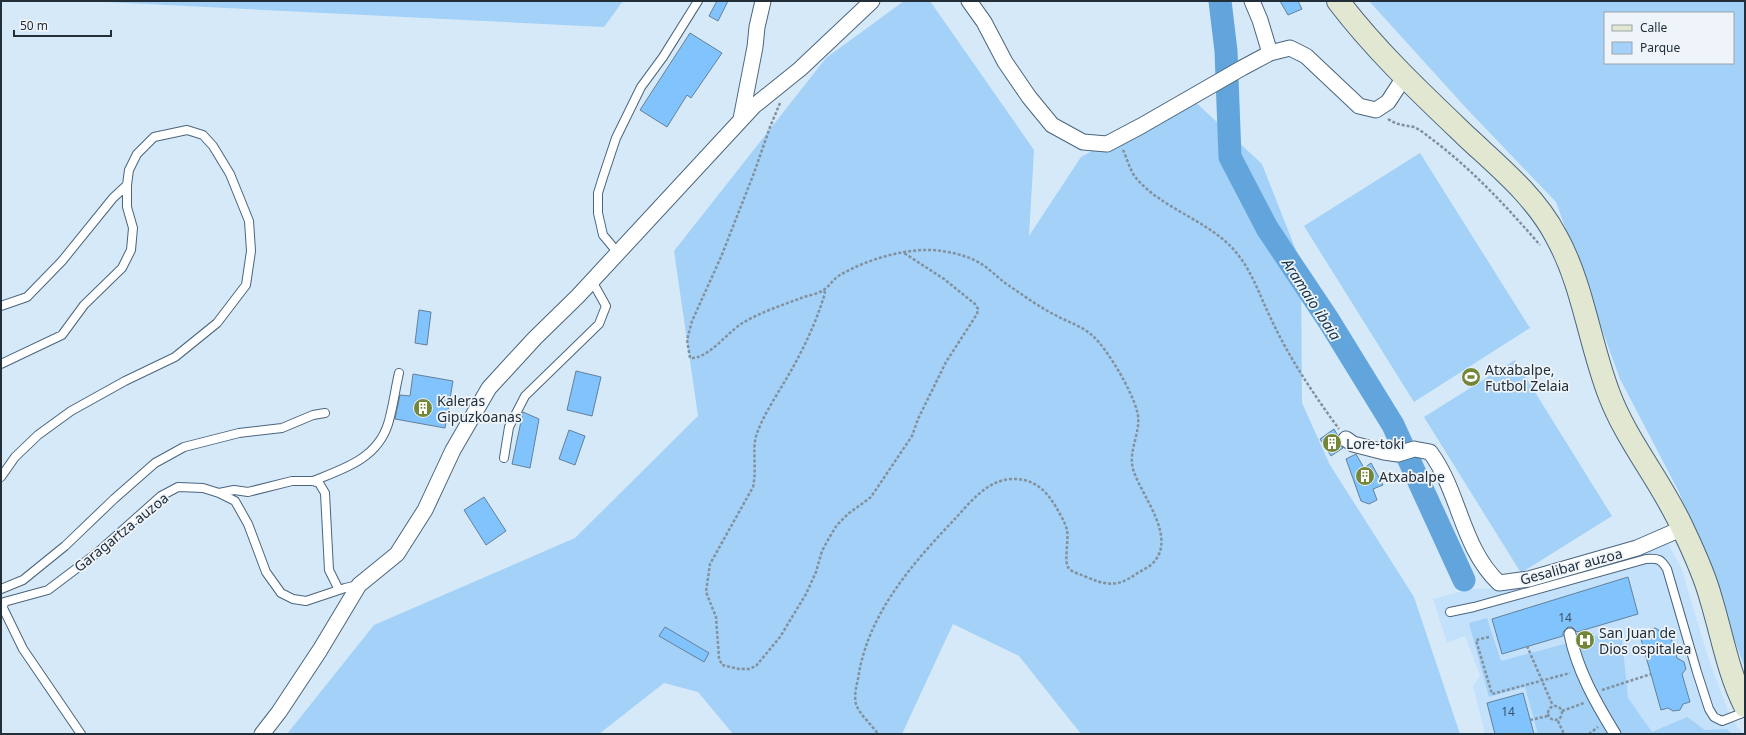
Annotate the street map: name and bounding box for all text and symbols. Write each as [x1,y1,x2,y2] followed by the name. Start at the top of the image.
[14,12,111,38] scale bar
[1604,12,1734,64] legend
[20,17,48,34] text: 50 m
[1640,19,1668,36] text: Calle
[1640,39,1681,56] text: Parque
[1277,253,1346,344] water label: Aramaio ibaia
[1485,360,1569,395] place label: Atxabalpe, Futbol Zelaia
[1460,366,1482,388] sports icon: Atxabalpe, Futbol Zelaia
[437,391,522,426] place label: Kaleras Gipuzkoanas
[412,397,434,419] building icon: Kaleras Gipuzkoanas
[1321,432,1343,454] building icon: Lore-toki
[1346,434,1404,453] place label: Lore-toki
[1354,465,1376,487] building icon: Atxabalpe
[1379,467,1445,486] place label: Atxabalpe
[70,488,172,576] street label: Garagartza auzoa
[1518,543,1624,589] street label: Gesalibar auzoa
[1558,609,1572,626] house number: 14
[1599,623,1691,658] place label: San Juan de Dios ospitalea
[1574,629,1596,651] hospital icon: San Juan de Dios ospitalea
[1501,703,1515,720] house number: 14

